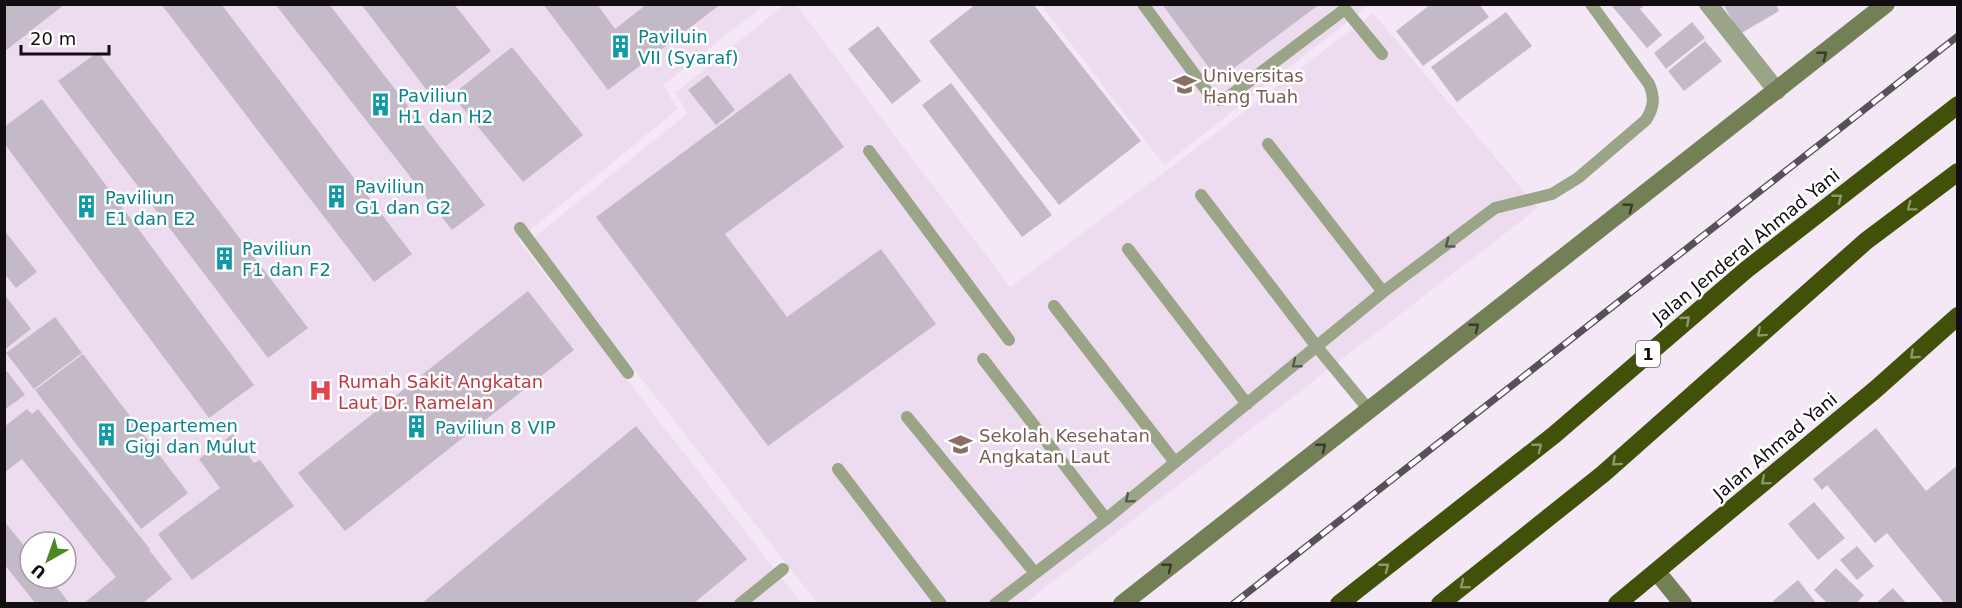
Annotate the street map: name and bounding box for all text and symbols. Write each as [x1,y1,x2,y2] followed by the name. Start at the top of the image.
[21,18,110,56] scale bar
[638,26,739,68] place label: Paviluin VII (Syaraf)
[30,28,76,49] text: 20 m
[607,33,633,59] building icon: Paviluin VII (Syaraf)
[1816,51,1827,62] one-way arrow
[1203,65,1304,107] place label: Universitas Hang Tuah
[1172,72,1198,98] school or university icon: Universitas Hang Tuah
[398,85,493,127] place label: Paviliun H1 dan H2
[367,92,393,118] building icon: Paviliun H1 dan H2
[1648,164,1844,329] street label: Jalan Jenderal Ahmad Yani
[355,176,451,218] place label: Paviliun G1 dan G2
[324,183,350,209] building icon: Paviliun G1 dan G2
[105,187,196,229] place label: Paviliun E1 dan E2
[74,194,100,220] building icon: Paviliun E1 dan E2
[1831,194,1842,205] one-way arrow
[1906,200,1917,211] one-way arrow
[1622,203,1633,214] one-way arrow
[1444,236,1455,247] one-way arrow
[242,238,331,280] place label: Paviliun F1 dan F2
[211,245,237,271] building icon: Paviliun F1 dan F2
[1679,316,1690,327] one-way arrow
[1469,323,1480,334] one-way arrow
[1758,326,1768,337] one-way arrow
[1636,341,1660,367] road number: 1
[1910,348,1921,359] one-way arrow
[1292,357,1303,368] one-way arrow
[338,371,543,413] place label: Rumah Sakit Angkatan Laut Dr. Ramelan
[307,378,333,404] hospital icon: Rumah Sakit Angkatan Laut Dr. Ramelan
[1708,388,1841,504] street label: Jalan Ahmad Yani
[404,414,430,440] building icon: Paviliun 8 VIP
[125,415,256,457] place label: Departemen Gigi dan Mulut
[435,417,556,438] place label: Paviliun 8 VIP
[94,422,120,448] building icon: Departemen Gigi dan Mulut
[979,425,1150,467] place label: Sekolah Kesehatan Angkatan Laut
[948,432,974,458] school or university icon: Sekolah Kesehatan Angkatan Laut
[1315,444,1326,455] one-way arrow
[1532,444,1543,455] one-way arrow
[1612,455,1623,466] one-way arrow
[1761,474,1772,485] one-way arrow
[1125,492,1136,503] one-way arrow
[18,530,78,590] north arrow
[28,560,50,583] text: U
[1162,564,1173,575] one-way arrow
[1378,564,1389,575] one-way arrow
[1460,577,1471,588] one-way arrow

